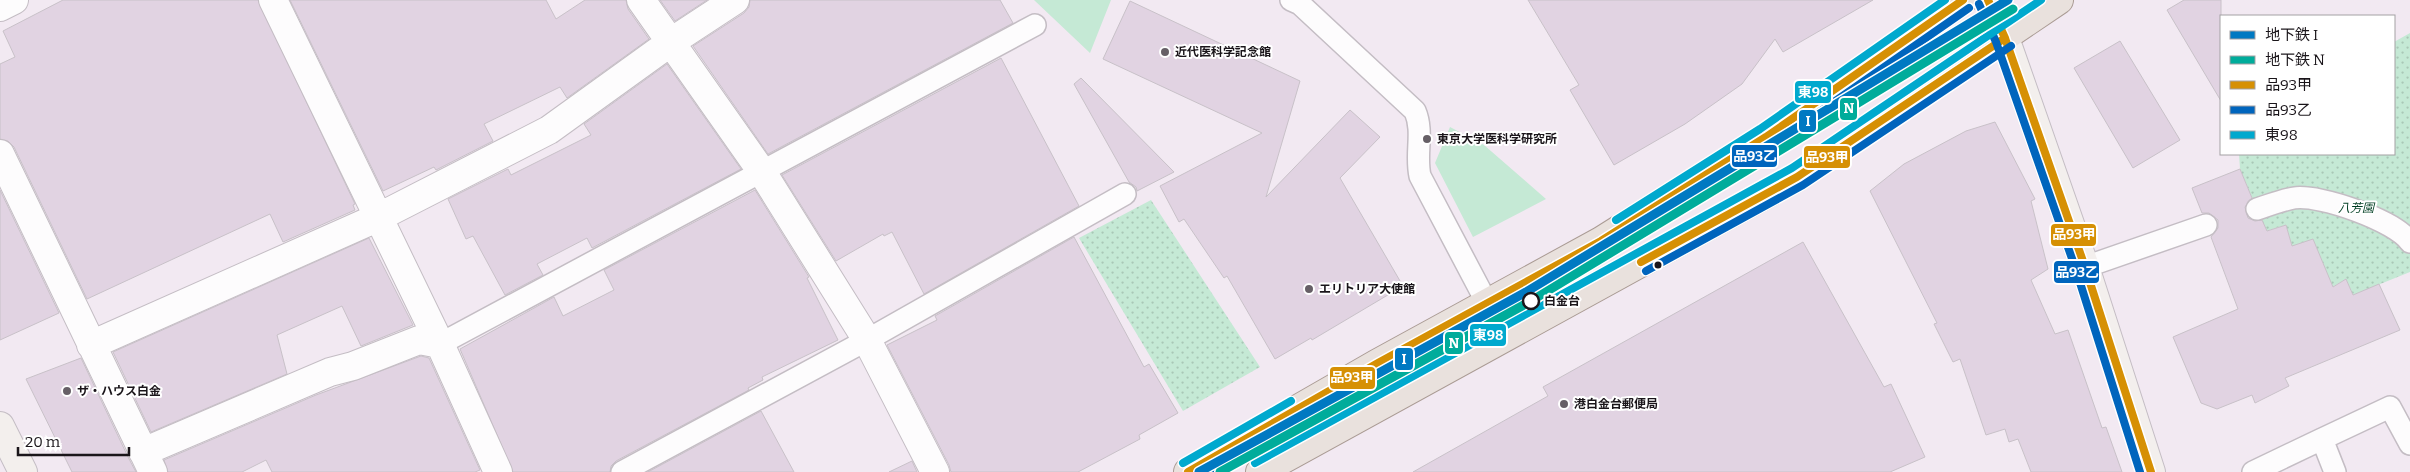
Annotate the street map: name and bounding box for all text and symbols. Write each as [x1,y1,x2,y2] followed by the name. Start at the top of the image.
[2220,15,2395,155] legend
[2265,26,2318,44] text: 地下鉄 I
[1175,45,1271,59] place label: 近代医科学記念館
[1159,46,1171,58] marker: 近代医科学記念館
[2265,51,2325,69] text: 地下鉄 N
[2265,76,2312,94] text: 品93甲
[1794,80,1832,104] line badge: 東98
[1798,84,1828,101] text: 東98
[1839,97,1858,121] line badge: N
[1844,100,1855,117] text: N
[2265,101,2312,119] text: 品93乙
[1798,109,1817,133] line badge: I
[1805,113,1811,130] text: I
[2265,126,2298,144] text: 東98
[1437,132,1557,146] place label: 東京大学医科学研究所
[1421,133,1433,145] marker: 東京大学医科学研究所
[1731,144,1778,168] line badge: 品93乙
[1803,145,1851,169] line badge: 品93甲
[1733,148,1777,165] text: 品93乙
[1805,149,1849,166] text: 品93甲
[2338,201,2376,215] park label: 八芳園
[2050,223,2097,247] line badge: 品93甲
[2052,226,2096,243] text: 品93甲
[1653,260,1663,270] unlabelled marker
[2053,260,2100,284] line badge: 品93乙
[2055,264,2099,281] text: 品93乙
[1319,282,1415,296] place label: エリトリア大使館
[1303,283,1315,295] marker: エリトリア大使館
[1522,292,1540,310] marker: 白金台
[1544,294,1580,308] place label: 白金台
[1469,323,1507,347] line badge: 東98
[1473,327,1503,344] text: 東98
[1444,331,1464,355] line badge: N
[1449,335,1460,352] text: N
[1394,347,1414,371] line badge: I
[1401,351,1407,368] text: I
[1329,366,1376,390] line badge: 品93甲
[1330,369,1374,386] text: 品93甲
[77,384,161,398] place label: ザ・ハウス白金
[61,385,73,397] marker: ザ・ハウス白金
[1574,397,1658,411] place label: 港白金台郵便局
[1558,398,1570,410] marker: 港白金台郵便局
[18,424,129,456] scale bar
[25,433,61,451] text: 20 m

